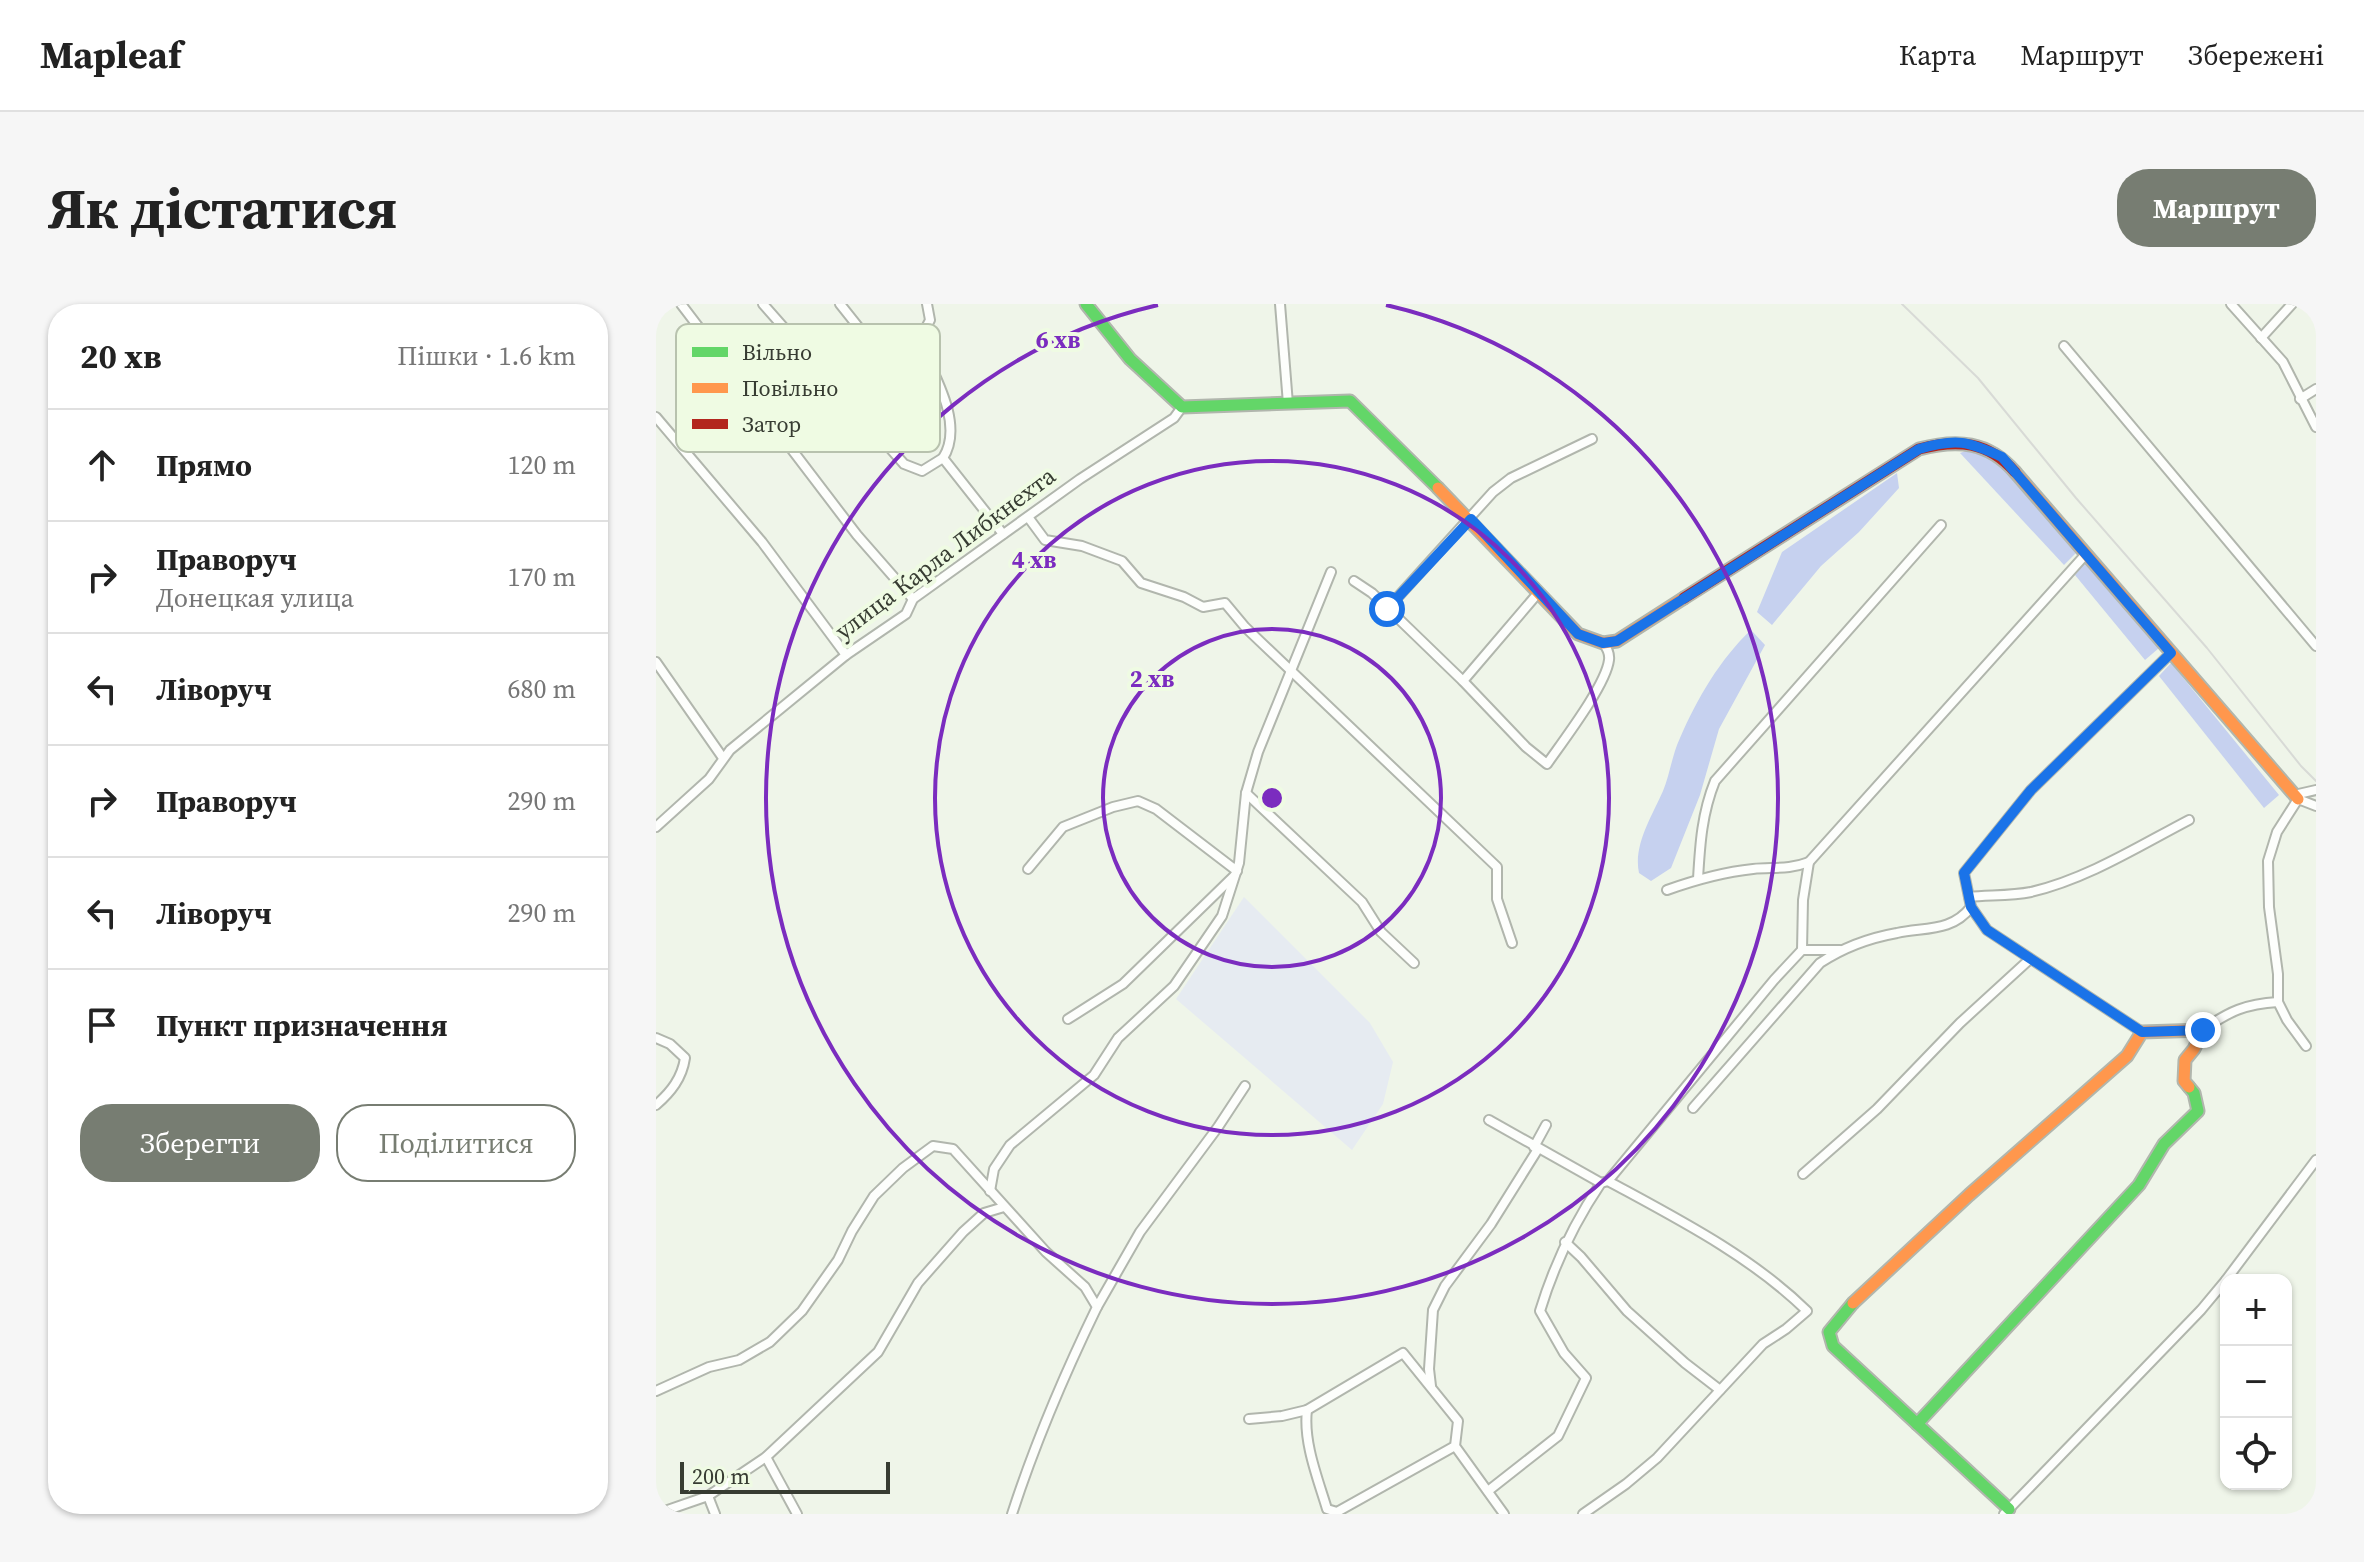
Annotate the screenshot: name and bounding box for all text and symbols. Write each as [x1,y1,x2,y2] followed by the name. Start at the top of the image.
[40,29,182,81] text: Mapleaf
[1899,36,1976,74] text: Карта
[2020,36,2144,74] text: Маршрут
[2188,36,2324,74] text: Збережені
[2117,169,2316,247] button: Маршрут
[48,170,397,247] text: Як дістатися
[1036,323,1080,356] text: 6 хв
[676,324,940,452] legend
[80,333,162,379] text: 20 хв
[742,337,812,367] text: Вільно
[397,338,576,374] text: Пішки · 1.6 km
[742,373,838,403] text: Повільно
[742,409,801,439] text: Затор
[80,443,124,487] icon: ahead
[156,445,252,486] text: Прямо
[508,447,576,483] text: 120 m
[828,459,1063,647] street label: улица Карла Либкнехта
[156,539,297,580] text: Праворуч
[1012,543,1056,576] text: 4 хв
[80,555,124,599] icon: right
[508,559,576,595] text: 170 m
[156,580,354,616] text: Донецкая улица
[1369,591,1405,627] route start
[1130,662,1174,695] text: 2 хв
[80,667,124,711] icon: left
[156,669,272,710] text: Ліворуч
[508,671,576,707] text: 680 m
[80,779,124,823] icon: right
[156,781,297,822] text: Праворуч
[508,783,576,819] text: 290 m
[1258,784,1286,812] centre of rings
[80,891,124,935] icon: left
[156,893,272,934] text: Ліворуч
[508,895,576,931] text: 290 m
[80,1003,124,1047] icon: arrive
[156,1005,448,1046] text: Пункт призначення
[2185,1012,2221,1048] route end
[80,1104,320,1182] button: Зберегти
[336,1104,576,1182] button: Поділитися
[2220,1274,2292,1490] map controls
[2220,1274,2292,1346] button: +
[2220,1346,2292,1418] button: −
[2220,1418,2292,1490] button: locate
[680,1458,890,1494] scale bar
[692,1461,750,1491] text: 200 m

